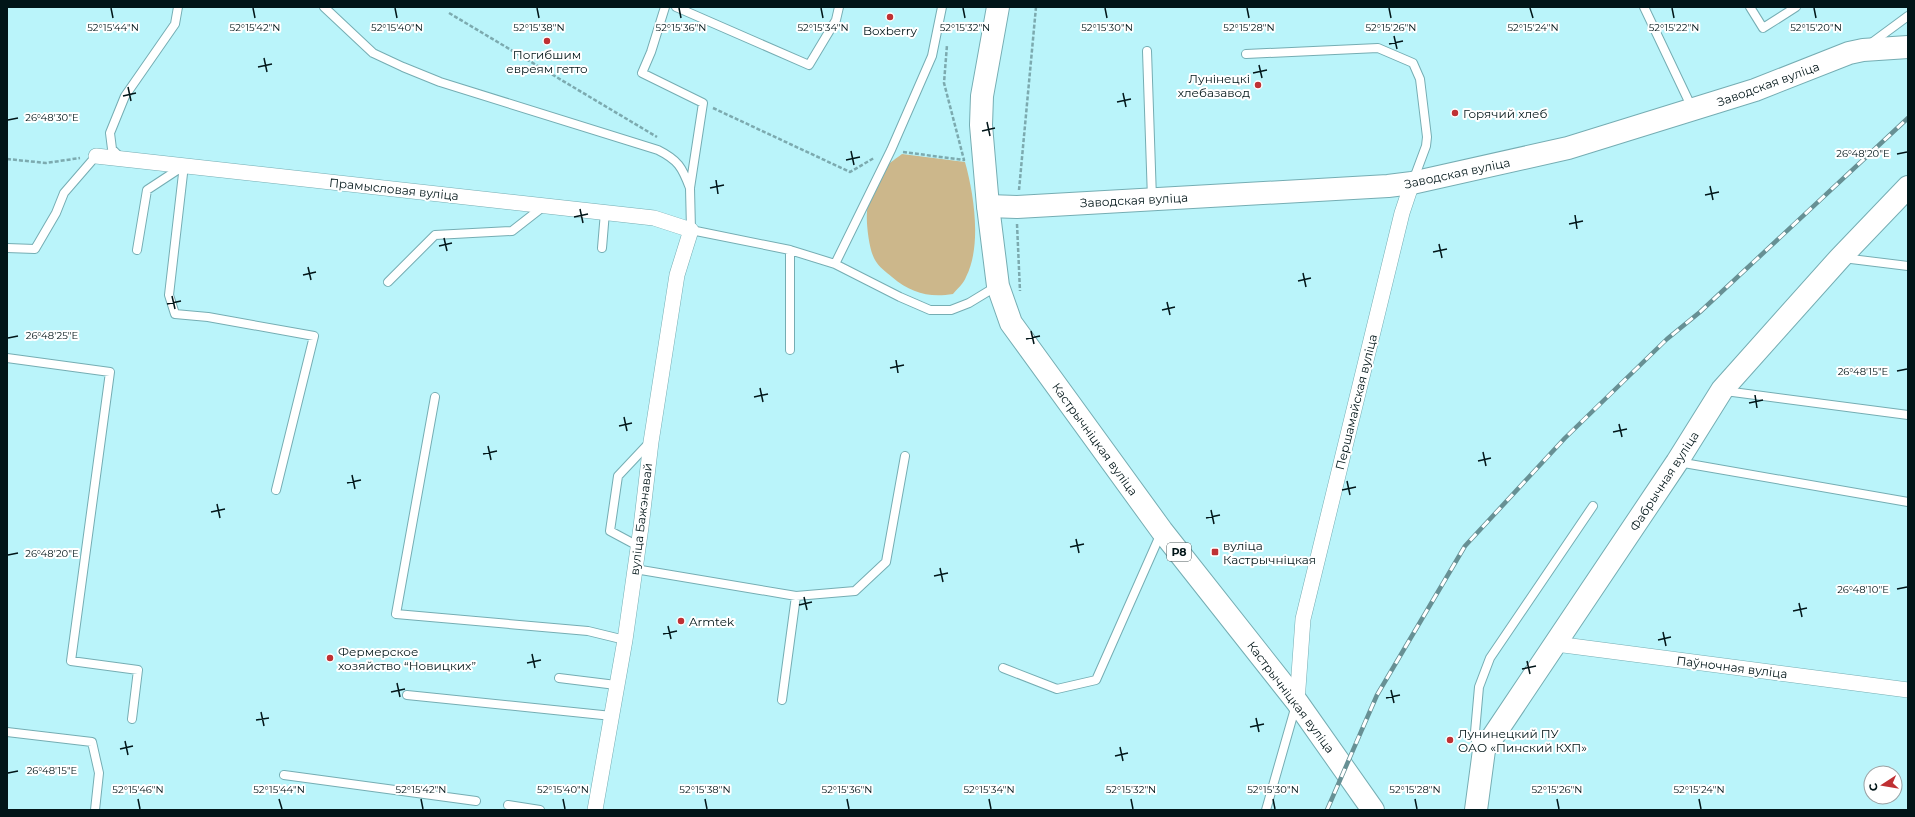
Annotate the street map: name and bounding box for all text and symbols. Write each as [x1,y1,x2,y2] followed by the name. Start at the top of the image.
[885,12,895,22] marker: Boxberry
[87,21,139,34] text: 52°15'44"N
[230,21,280,34] text: 52°15'42"N
[371,21,423,34] text: 52°15'40"N
[513,21,565,34] text: 52°15'38"N
[656,21,706,34] text: 52°15'36"N
[797,21,849,34] text: 52°15'34"N
[940,21,990,34] text: 52°15'32"N
[1081,21,1133,34] text: 52°15'30"N
[1223,21,1275,34] text: 52°15'28"N
[1366,21,1416,34] text: 52°15'26"N
[1507,21,1559,34] text: 52°15'24"N
[1649,21,1699,34] text: 52°15'22"N
[1790,21,1842,34] text: 52°15'20"N
[863,23,918,38] place label: Boxberry
[542,36,552,46] marker: Погибшим евреям гетто
[506,47,588,76] place label: Погибшим евреям гетто
[1715,58,1821,110] street label: Заводская вуліца
[1178,71,1250,100] place label: Лунінецкі хлебазавод
[1253,80,1263,90] marker: Лунінецкі хлебазавод
[1463,106,1548,121] place label: Горячий хлеб
[1450,108,1460,118] marker: Горячий хлеб
[25,111,79,124] text: 26°48'30"E
[1836,147,1890,160] text: 26°48'20"E
[1403,154,1511,192] street label: Заводская вуліца
[328,175,460,203] street label: Прамысловая вуліца
[1080,190,1188,210] street label: Заводская вуліца
[26,329,79,342] text: 26°48'25"E
[1332,333,1380,471] street label: Першамайская вуліца
[1838,365,1889,378] text: 26°48'15"E
[1049,380,1141,498] street label: Кастрычніцкая вуліца
[1626,428,1702,534] street label: Фабрычная вуліца
[627,462,655,576] street label: вуліца Бажэнавай
[1223,538,1316,567] place label: вуліца Кастрычніцкая
[1167,543,1191,561] road number: Р8
[25,547,79,560] text: 26°48'20"E
[1210,547,1220,557] marker: вуліца Кастрычніцкая
[1837,583,1889,596] text: 26°48'10"E
[689,614,735,629] place label: Armtek
[676,616,686,626] marker: Armtek
[1244,638,1338,756] street label: Кастрычніцкая вуліца
[338,644,476,673] place label: Фермерское хозяйство “Новицких”
[325,653,335,663] marker: Фермерское хозяйство “Новицких”
[1676,653,1788,681] street label: Паўночная вуліца
[1458,726,1587,755] place label: Лунинецкий ПУ ОАО «Пинский КХП»
[1445,735,1455,745] marker: Лунинецкий ПУ ОАО «Пинский КХП»
[27,764,78,777] text: 26°48'15"E
[1863,765,1903,805] north arrow
[1866,782,1881,792] text: С
[112,783,164,796] text: 52°15'46"N
[253,783,305,796] text: 52°15'44"N
[396,783,446,796] text: 52°15'42"N
[537,783,589,796] text: 52°15'40"N
[679,783,731,796] text: 52°15'38"N
[822,783,872,796] text: 52°15'36"N
[963,783,1015,796] text: 52°15'34"N
[1106,783,1156,796] text: 52°15'32"N
[1247,783,1299,796] text: 52°15'30"N
[1389,783,1441,796] text: 52°15'28"N
[1532,783,1582,796] text: 52°15'26"N
[1673,783,1725,796] text: 52°15'24"N

